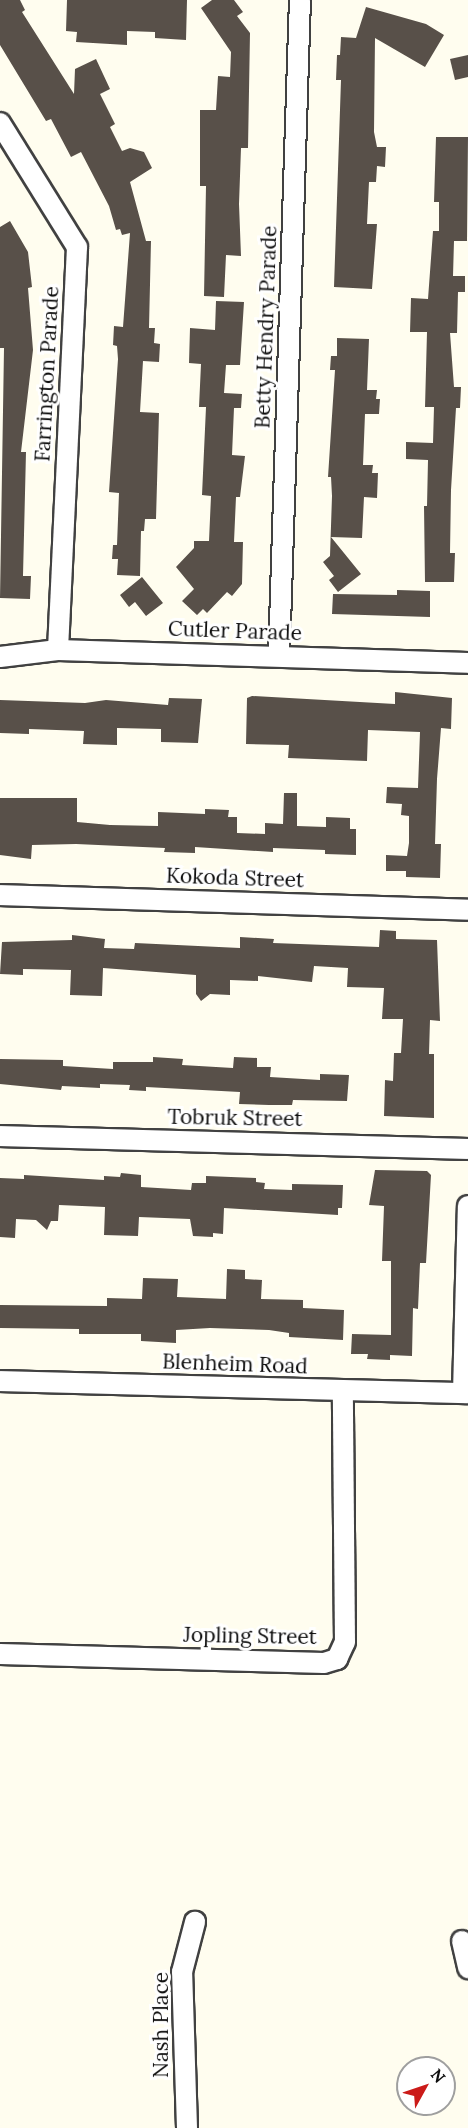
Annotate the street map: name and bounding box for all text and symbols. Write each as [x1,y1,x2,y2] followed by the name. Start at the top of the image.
[250,225,282,429] street label: Betty Hendry Parade
[30,286,64,462] street label: Farrington Parade
[168,616,302,646] street label: Cutler Parade
[166,863,304,893] street label: Kokoda Street
[167,1104,303,1132] street label: Tobruk Street
[162,1349,308,1379] street label: Blenheim Road
[183,1622,317,1650] street label: Jopling Street
[148,1972,174,2078] street label: Nash Place
[396,2056,456,2116] north arrow
[427,2065,450,2087] text: N

